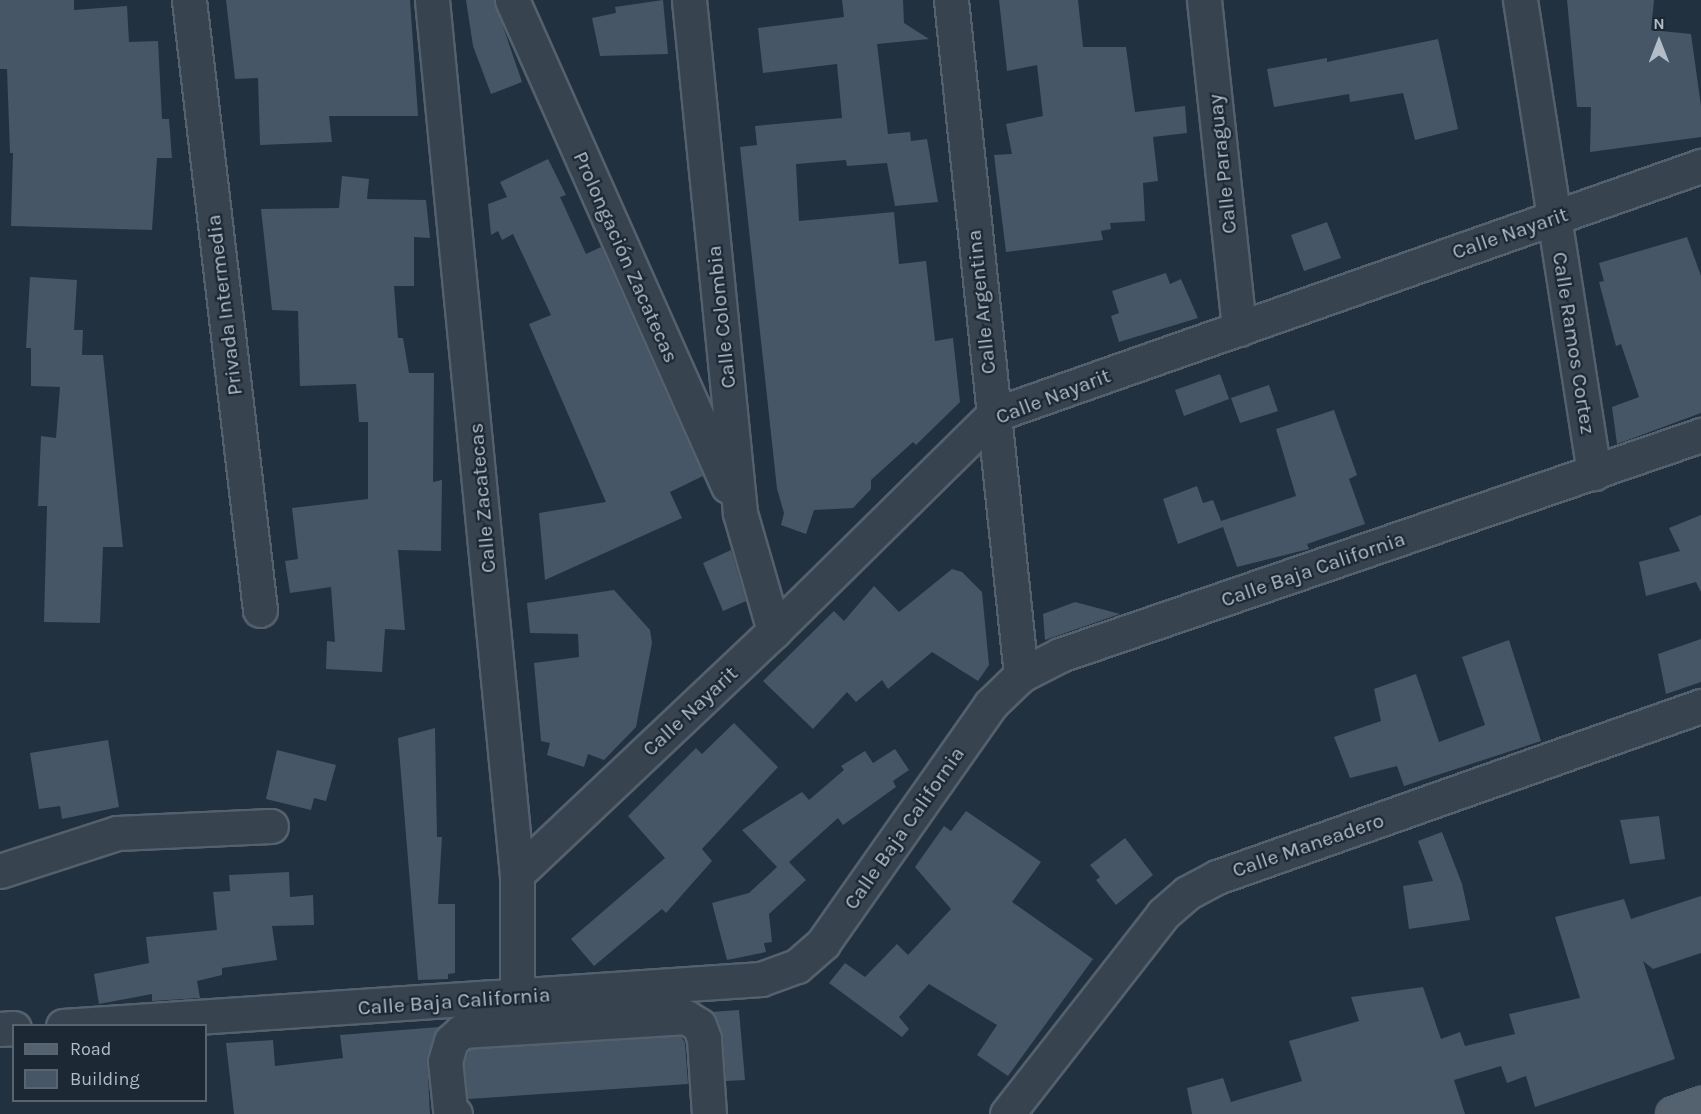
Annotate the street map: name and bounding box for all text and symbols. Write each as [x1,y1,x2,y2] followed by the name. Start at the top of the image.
[1629,12,1689,72] north arrow
[1653,14,1665,33] text: N
[1202,93,1242,235] street label: Calle Paraguay
[568,147,684,367] street label: Prolongación Zacatecas
[1449,201,1571,265] street label: Calle Nayarit
[200,213,248,397] street label: Privada Intermedia
[961,229,1001,375] street label: Calle Argentina
[701,244,741,390] street label: Calle Colombia
[1547,250,1601,436] street label: Calle Ramos Cortez
[992,363,1114,429] street label: Calle Nayarit
[463,422,501,574] street label: Calle Zacatecas
[1218,526,1408,612] street label: Calle Baja California
[637,661,743,761] street label: Calle Nayarit
[838,742,970,914] street label: Calle Baja California
[1229,807,1387,883] street label: Calle Maneadero
[357,982,551,1020] street label: Calle Baja California
[12,1024,207,1102] legend
[70,1038,111,1060] text: Road
[70,1068,140,1090] text: Building

